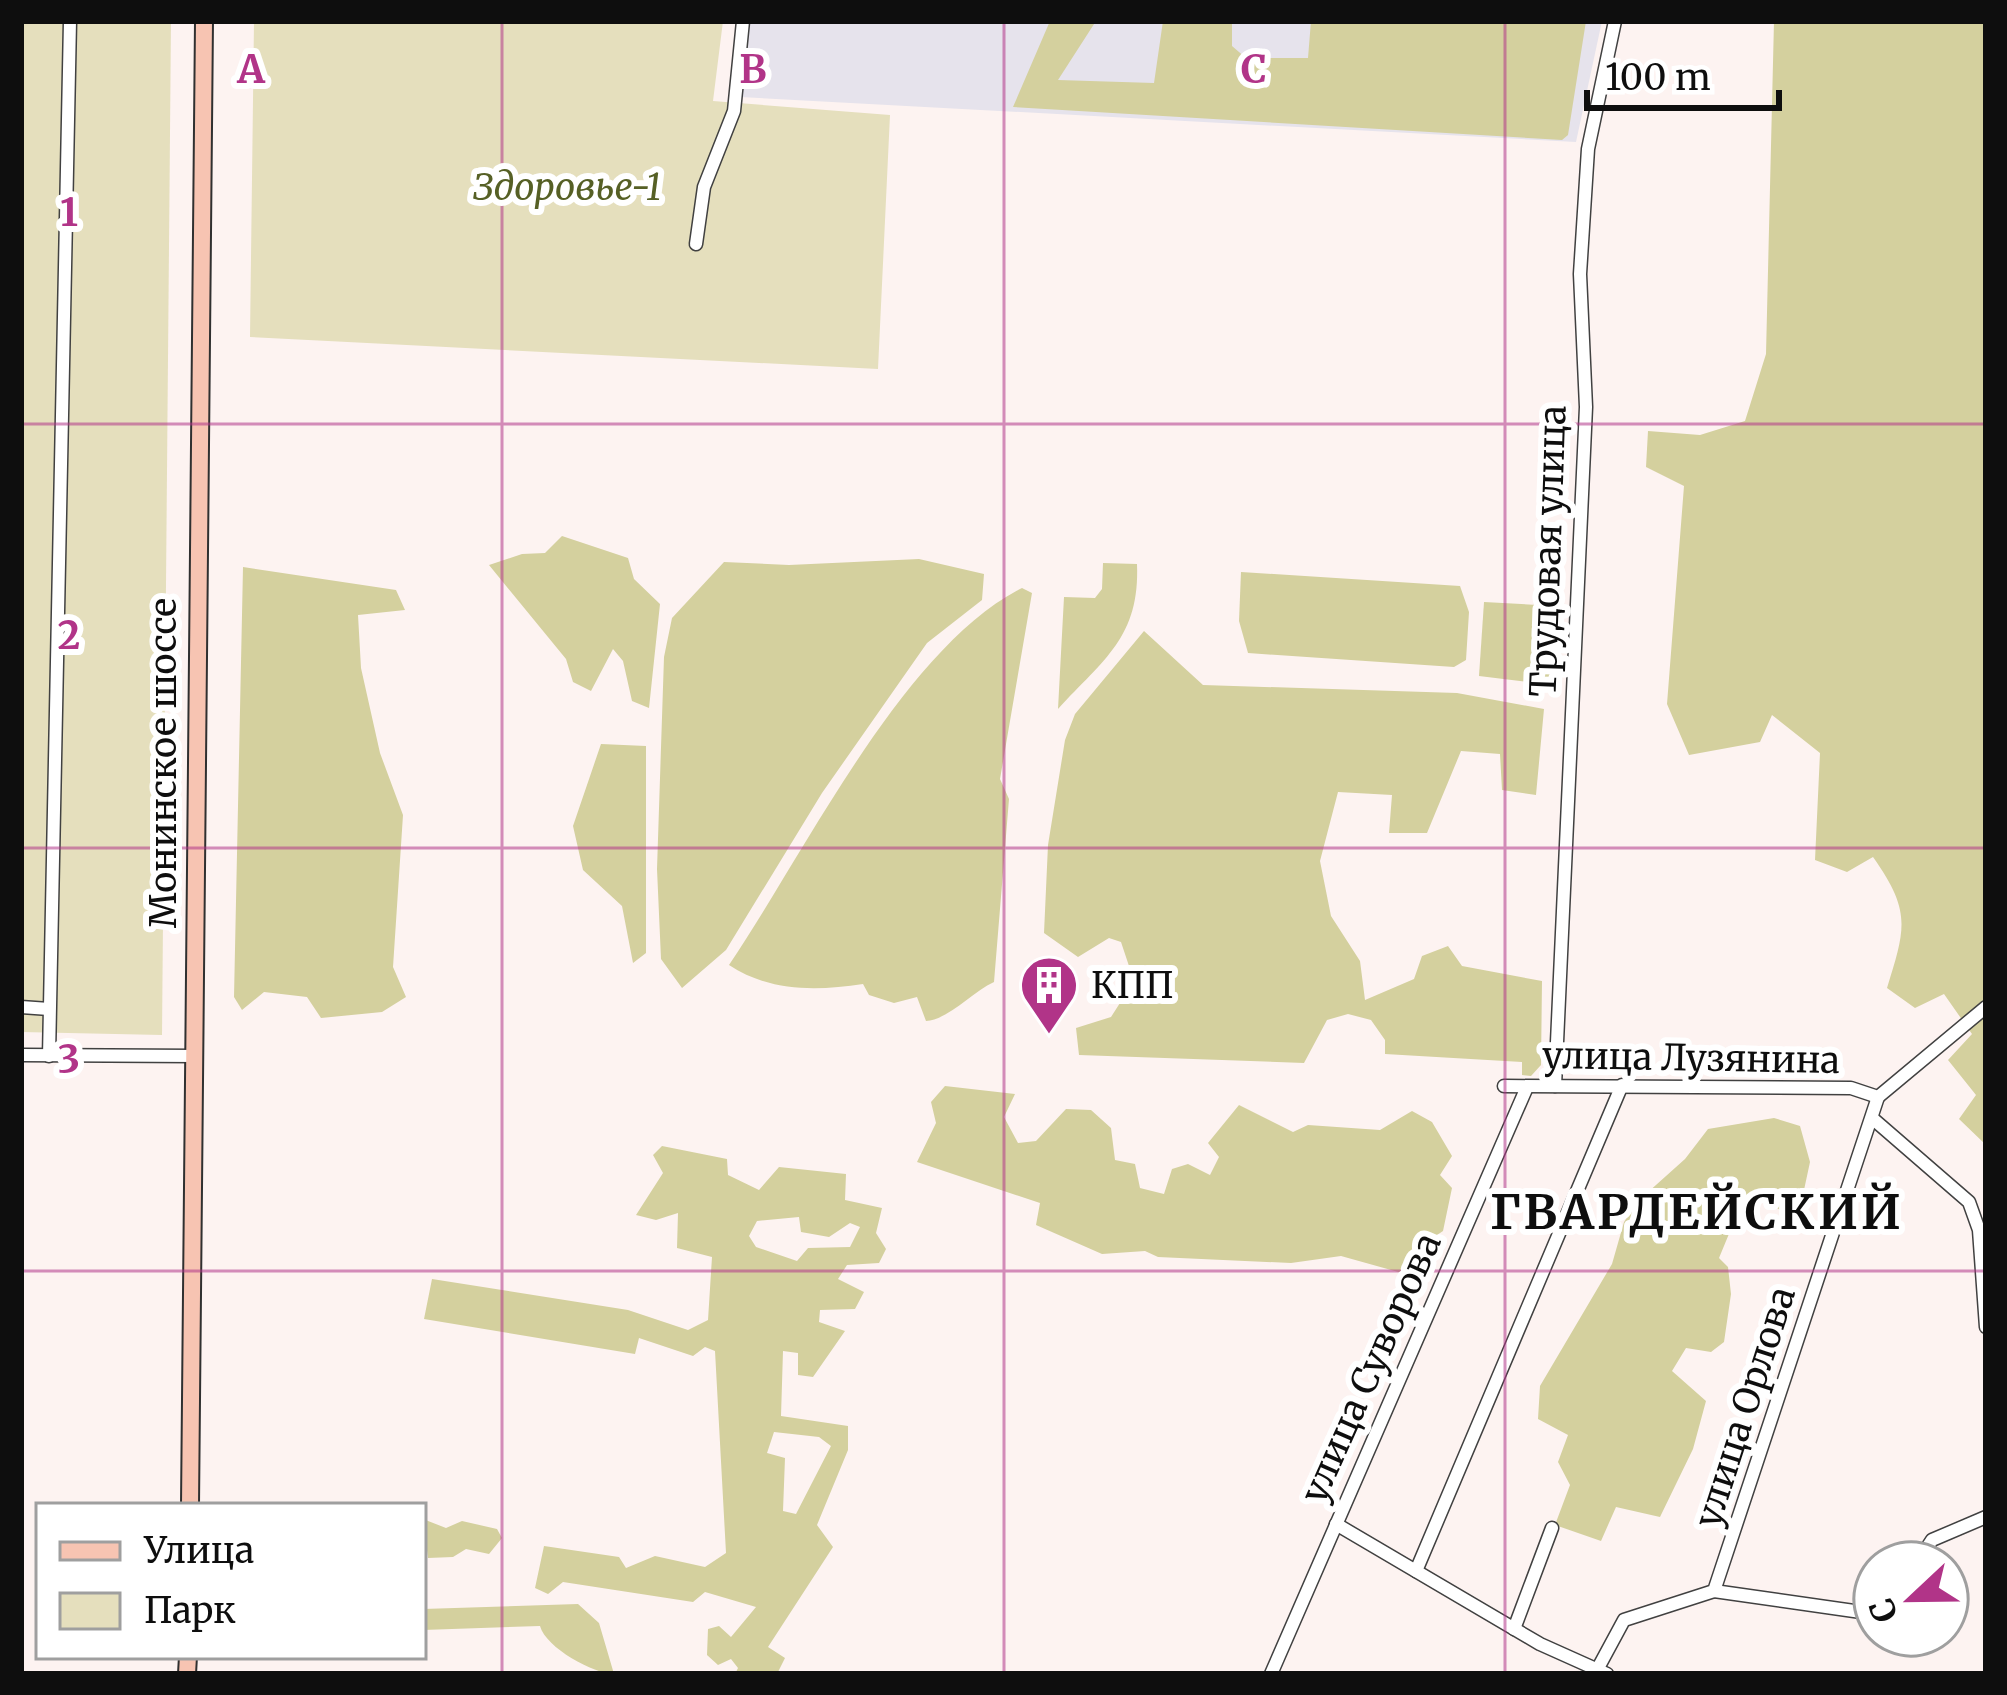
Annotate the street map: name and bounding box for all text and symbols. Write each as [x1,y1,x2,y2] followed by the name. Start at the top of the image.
[1587,36,1779,110] scale bar
[236,45,266,94] text: A
[739,45,767,94] text: B
[1241,45,1267,94] text: C
[1605,55,1711,100] text: 100 m
[472,165,662,210] park label: Здоровье-1
[60,188,78,237] text: 1
[1520,404,1576,698] street label: Трудовая улица
[141,598,186,928] street label: Монинское шоссе
[58,611,80,660] text: 2
[1018,954,1080,1036] building icon: КПП
[1091,963,1174,1008] place label: КПП
[1542,1033,1840,1083] street label: улица Лузянина
[58,1035,80,1084] text: 3
[1490,1182,1904,1242] district label: ГВАРДЕЙСКИЙ
[1291,1226,1451,1510] street label: улица Суворова
[1685,1281,1805,1533] street label: улица Орлова
[36,1503,426,1659] legend
[143,1528,254,1573] text: Улица
[1851,1539,1971,1659] north arrow
[144,1588,236,1633] text: Парк
[1861,1592,1907,1628] text: С

